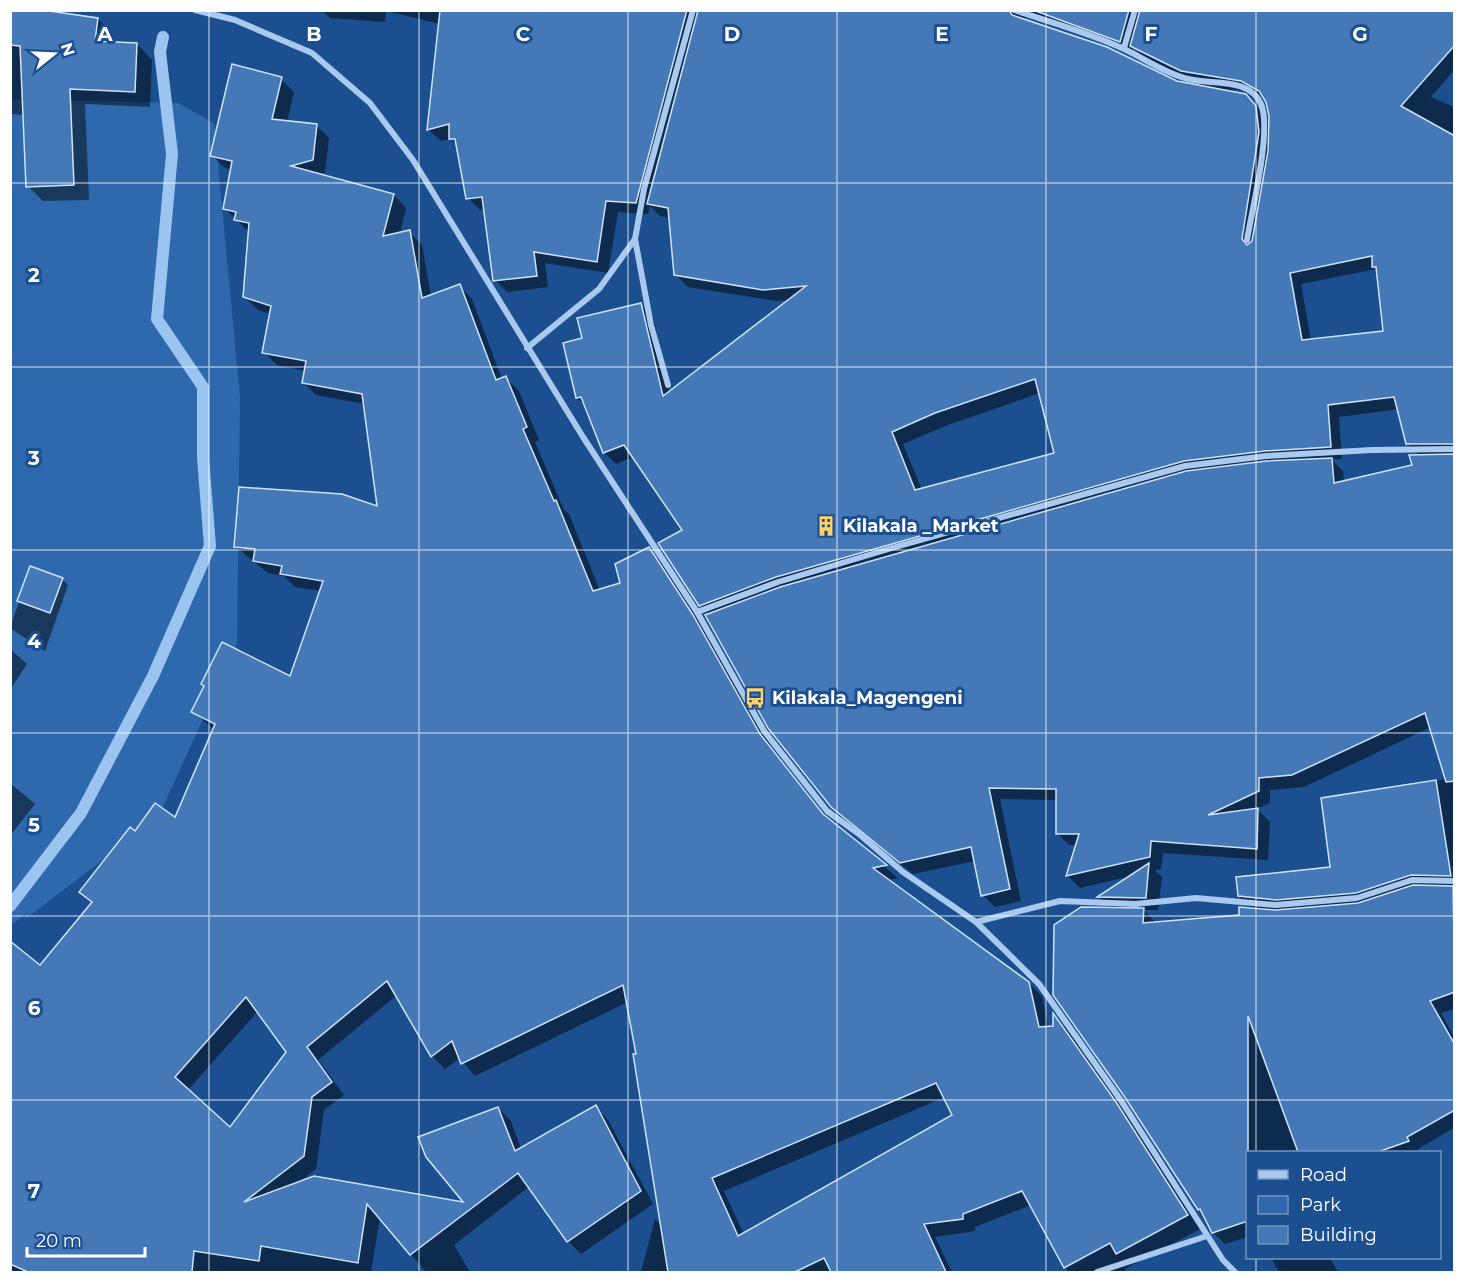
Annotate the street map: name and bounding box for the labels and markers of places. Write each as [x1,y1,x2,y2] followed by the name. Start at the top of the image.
[814,514,838,538] building icon: Kilakala _Market
[843,515,999,537] place label: Kilakala _Market
[743,686,767,710] bus stop icon: Kilakala_Magengeni
[772,687,963,709] place label: Kilakala_Magengeni

